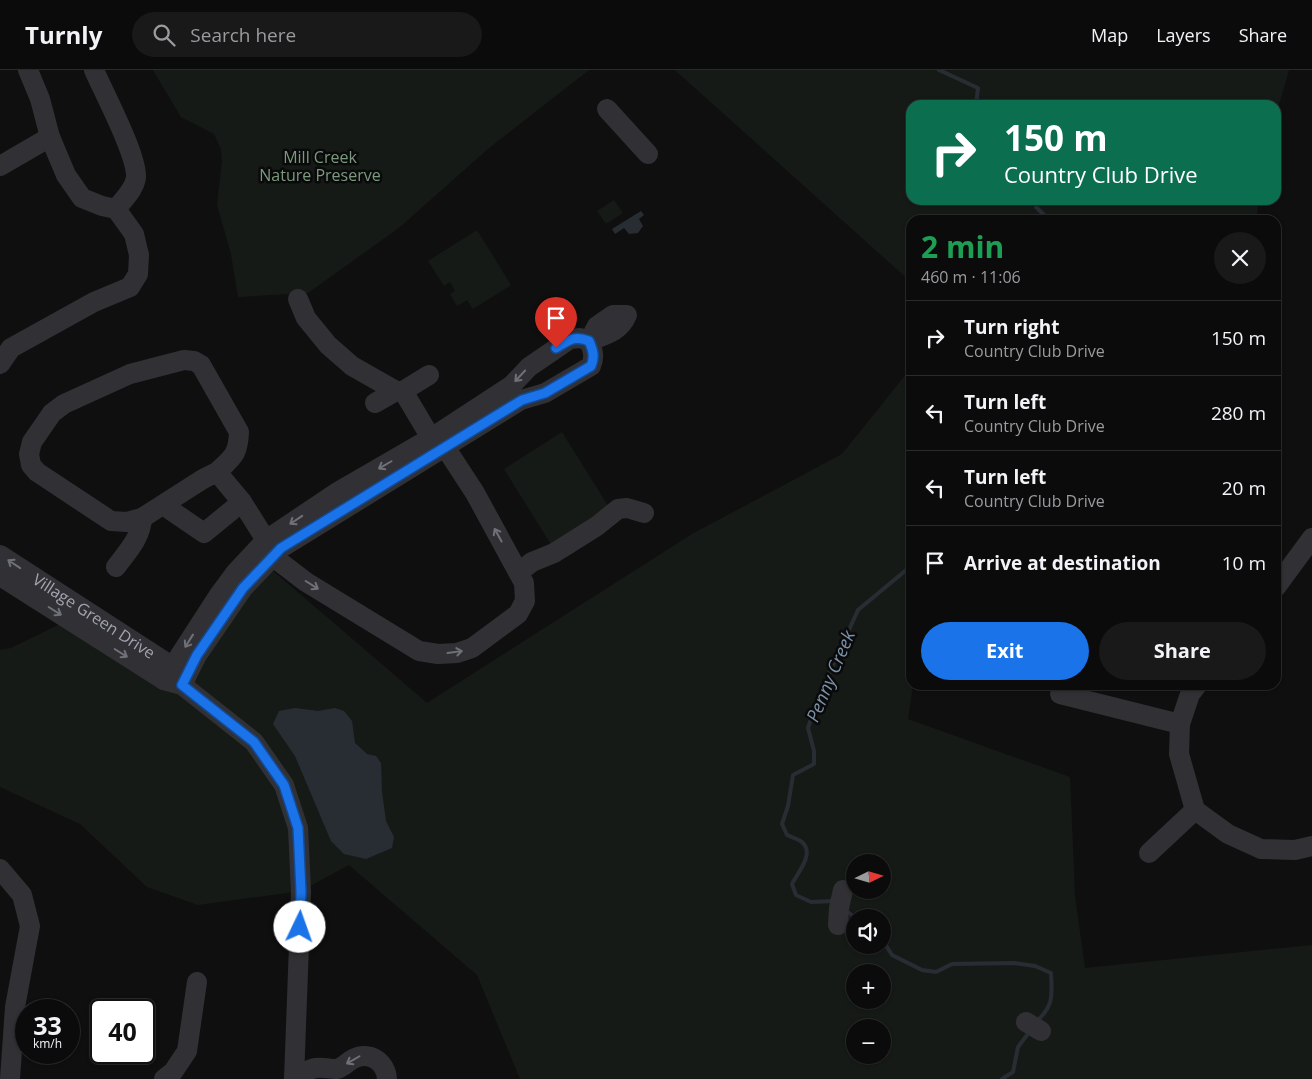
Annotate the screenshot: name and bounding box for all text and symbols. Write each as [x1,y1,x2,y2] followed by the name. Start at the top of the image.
[132,12,482,57] search box
[25,18,102,51] text: Turnly
[150,21,178,49] icon: search
[190,22,296,48] text: Search here
[1091,23,1128,47] text: Map
[1156,23,1211,47] text: Layers
[1239,23,1287,47] text: Share
[1004,114,1108,161] text: 150 m
[921,120,986,185] icon: right
[259,146,381,186] park label: Mill Creek Nature Preserve
[1004,159,1198,189] text: Country Club Drive
[921,226,1004,267] text: 2 min
[1214,232,1266,284] button: close
[921,266,1021,288] text: 460 m · 11:06
[535,297,577,348] pin
[542,304,570,332] icon: arrive
[964,314,1059,340] text: Turn right
[921,324,949,352] icon: right
[1211,325,1266,351] text: 150 m
[964,340,1105,362] text: Country Club Drive
[514,370,526,382] one-way arrow
[964,389,1046,415] text: Turn left
[921,399,949,427] icon: left
[1211,400,1266,426] text: 280 m
[964,415,1105,437] text: Country Club Drive
[377,460,392,470] one-way arrow
[964,464,1046,490] text: Turn left
[921,474,949,502] icon: left
[1222,475,1266,501] text: 20 m
[964,490,1105,512] text: Country Club Drive
[289,516,303,526] one-way arrow
[493,528,502,543] one-way arrow
[921,549,949,577] icon: arrive
[964,550,1161,576] text: Arrive at destination
[1222,550,1266,576] text: 10 m
[8,559,22,569] one-way arrow
[29,568,159,664] street label: Village Green Drive
[304,581,318,591] one-way arrow
[47,606,61,616] one-way arrow
[921,622,1089,680] button: Exit
[1099,622,1266,680] button: Share
[800,625,861,725] water label: Penny Creek
[184,633,194,647] one-way arrow
[447,647,463,657] one-way arrow
[114,648,128,658] one-way arrow
[846,854,891,899] north arrow
[846,854,891,1064] map controls
[273,900,325,952] position arrow
[846,909,891,954] button: sound
[846,964,891,1009] button: +
[90,999,155,1064] speed limit sign: 40
[33,1008,62,1042] text: 33
[846,1019,891,1064] button: −
[33,1035,62,1052] text: km/h
[347,1056,361,1066] one-way arrow

